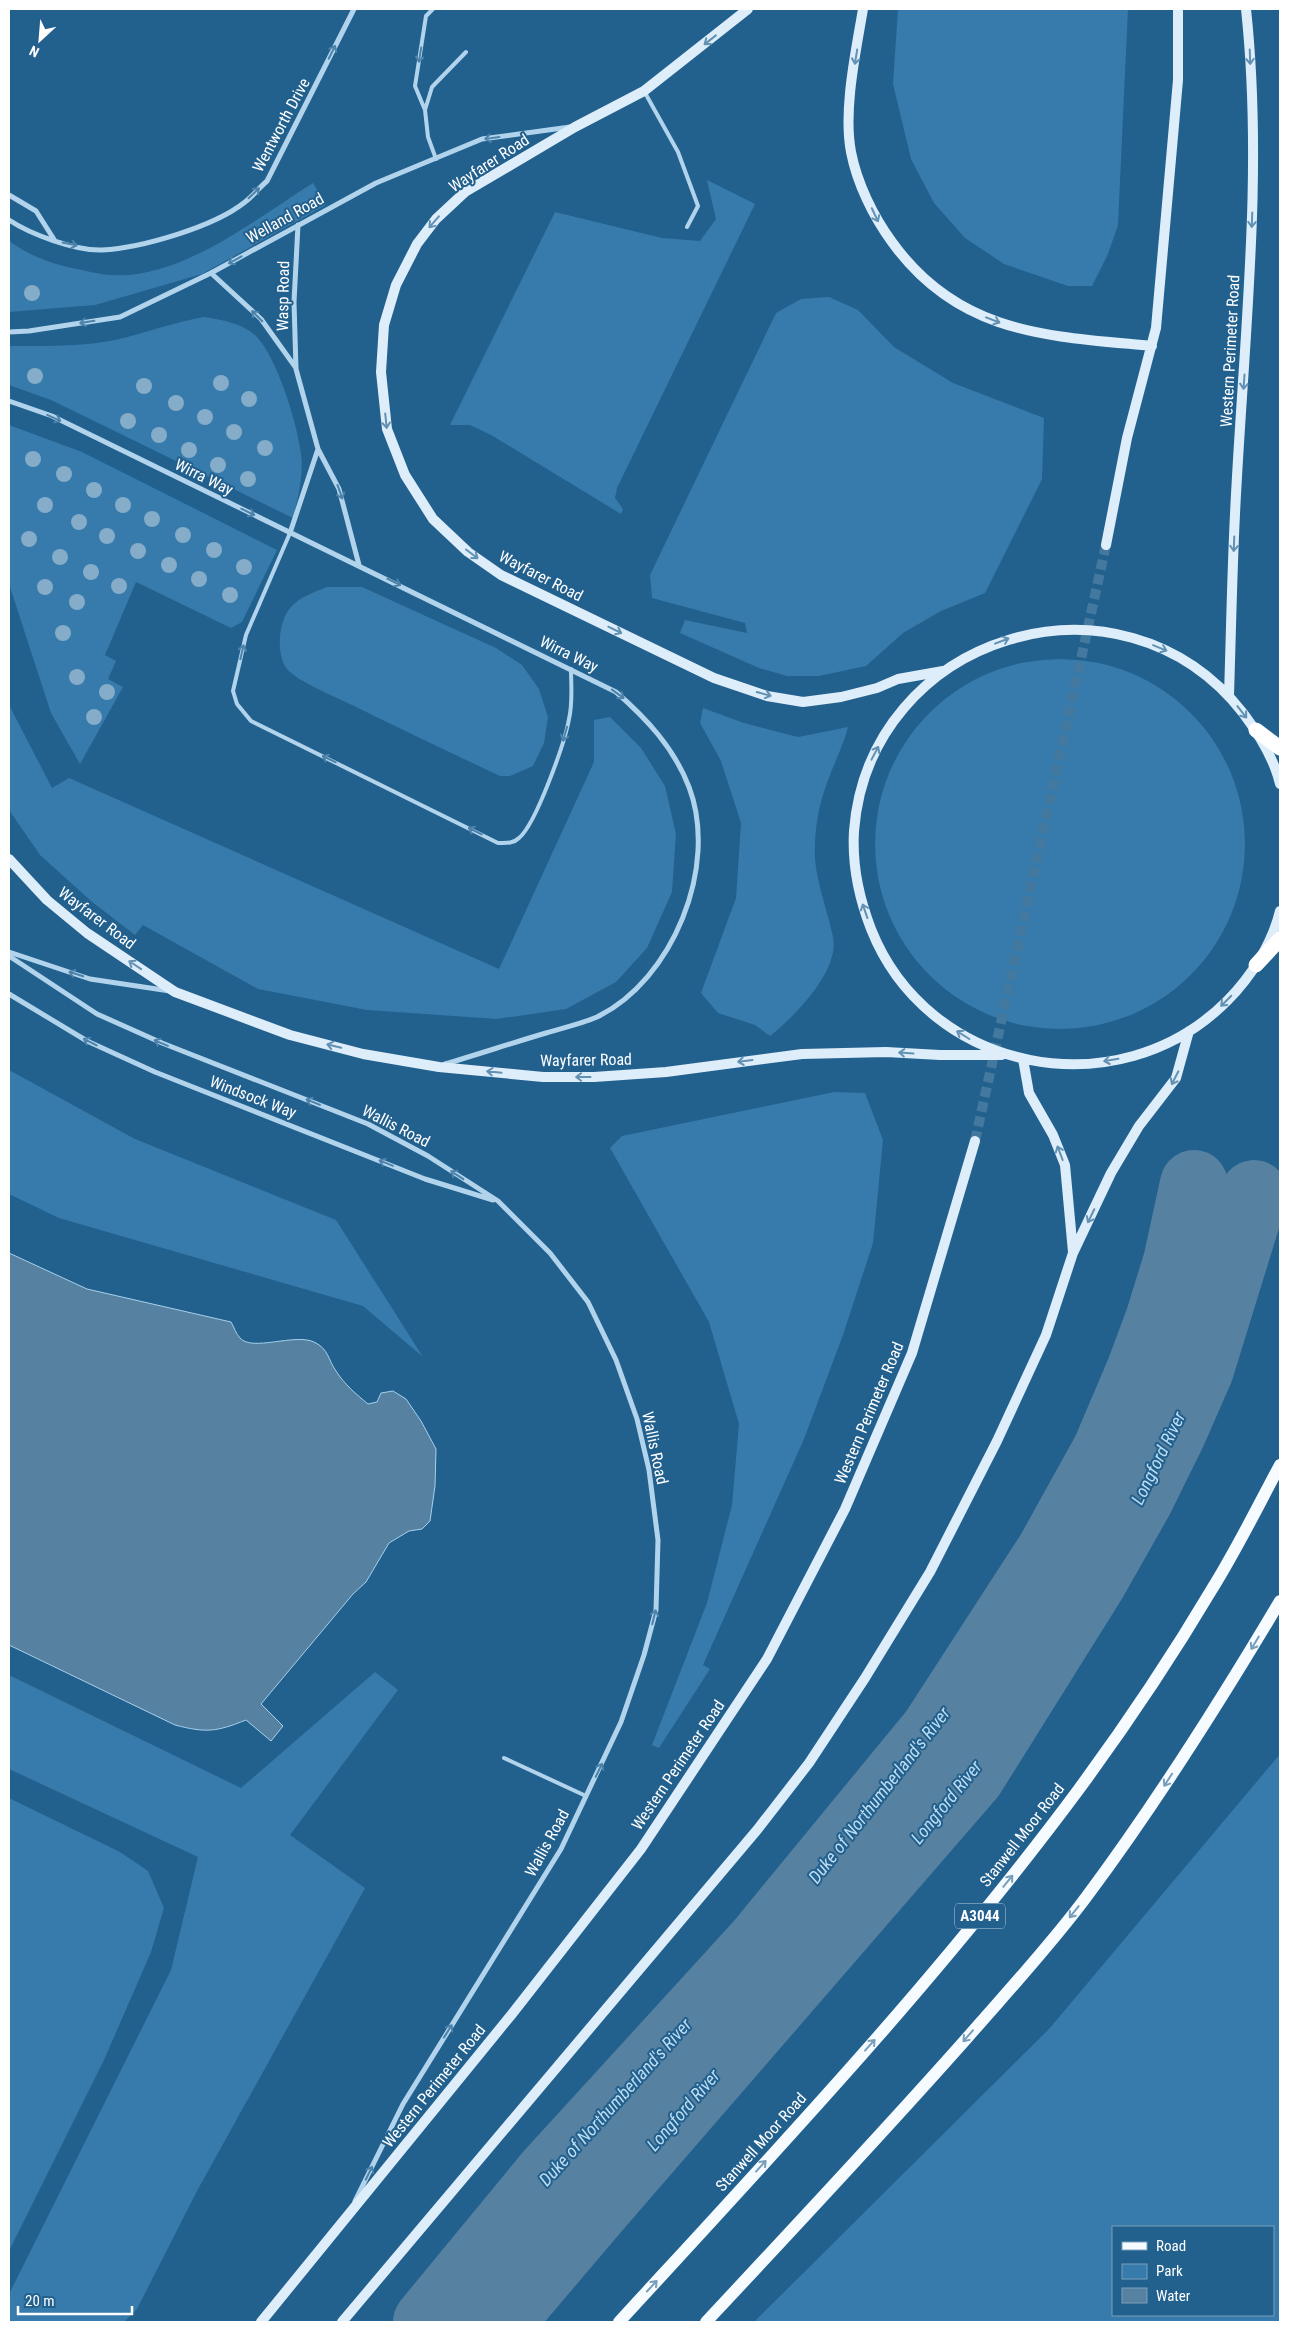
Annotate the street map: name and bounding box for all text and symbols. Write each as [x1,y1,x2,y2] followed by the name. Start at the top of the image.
[15,15,65,65] north arrow
[703,35,717,45] one-way arrow
[27,43,42,61] text: N
[328,45,338,60] one-way arrow
[414,46,424,62] one-way arrow
[850,49,860,65] one-way arrow
[1245,49,1255,65] one-way arrow
[248,75,314,175] street label: Wentworth Drive
[445,130,533,196] street label: Wayfarer Road
[484,133,500,143] one-way arrow
[248,187,260,199] one-way arrow
[243,189,327,247] street label: Welland Road
[870,207,880,222] one-way arrow
[1247,212,1257,228] one-way arrow
[429,216,440,229] one-way arrow
[61,240,77,249] one-way arrow
[229,255,243,265] one-way arrow
[273,261,293,331] street label: Wasp Road
[1217,274,1243,428] street label: Western Perimeter Road
[251,310,263,322] one-way arrow
[985,316,1000,325] one-way arrow
[79,317,95,327] one-way arrow
[1239,374,1249,390] one-way arrow
[381,413,391,429] one-way arrow
[46,414,61,423] one-way arrow
[172,455,237,499] street label: Wirra Way
[335,484,345,500] one-way arrow
[240,507,255,517] one-way arrow
[1229,536,1238,552] one-way arrow
[496,547,586,605] street label: Wayfarer Road
[465,549,478,560] one-way arrow
[386,578,401,587] one-way arrow
[607,626,622,635] one-way arrow
[537,632,602,676] street label: Wirra Way
[994,636,1009,645] one-way arrow
[238,644,247,660] one-way arrow
[1152,644,1167,654] one-way arrow
[611,689,625,699] one-way arrow
[756,690,772,700] one-way arrow
[1237,705,1248,718] one-way arrow
[560,726,569,742] one-way arrow
[870,746,880,761] one-way arrow
[322,754,337,763] one-way arrow
[468,826,483,835] one-way arrow
[55,883,139,953] street label: Wayfarer Road
[859,904,869,920] one-way arrow
[128,960,142,970] one-way arrow
[68,969,84,978] one-way arrow
[1220,995,1232,1008] one-way arrow
[957,1030,971,1040] one-way arrow
[83,1037,98,1046] one-way arrow
[154,1037,169,1047] one-way arrow
[326,1041,342,1050] one-way arrow
[899,1048,915,1058] one-way arrow
[540,1050,632,1070] street label: Wayfarer Road
[1103,1056,1119,1066] one-way arrow
[737,1057,753,1067] one-way arrow
[486,1067,502,1077] one-way arrow
[1170,1070,1180,1085] one-way arrow
[207,1072,299,1122] street label: Windsock Way
[575,1072,592,1082] one-way arrow
[305,1097,321,1106] one-way arrow
[359,1101,433,1151] street label: Wallis Road
[1055,1146,1064,1161] one-way arrow
[379,1158,394,1168] one-way arrow
[451,1169,465,1179] one-way arrow
[1085,1208,1095,1223] one-way arrow
[830,1339,908,1487] street label: Western Perimeter Road
[1127,1408,1190,1508] water label: Longford River
[638,1410,672,1486] street label: Wallis Road
[650,1610,659,1626] one-way arrow
[1250,1635,1260,1650] one-way arrow
[627,1696,729,1834] street label: Western Perimeter Road
[804,1702,955,1887] water label: Duke of Northumberland's River
[906,1756,986,1848] water label: Longford River
[594,1762,604,1777] one-way arrow
[1163,1773,1173,1787] one-way arrow
[976,1779,1068,1891] street label: Stanwell Moor Road
[521,1806,573,1880] street label: Wallis Road
[1003,1875,1014,1888] one-way arrow
[955,1904,1005,1928] road number: A3044
[1068,1905,1079,1918] one-way arrow
[534,2014,696,2190] water label: Duke of Northumberland's River
[379,2021,489,2151] street label: Western Perimeter Road
[443,2025,453,2039] one-way arrow
[963,2029,974,2042] one-way arrow
[864,2039,876,2052] one-way arrow
[642,2065,724,2155] water label: Longford River
[712,2089,810,2195] street label: Stanwell Moor Road
[755,2160,767,2173] one-way arrow
[365,2166,374,2181] one-way arrow
[1112,2226,1274,2316] legend
[1156,2237,1186,2255] text: Road
[1156,2262,1183,2280] text: Park
[646,2280,658,2293] one-way arrow
[18,2284,131,2316] scale bar
[1156,2287,1191,2305] text: Water
[25,2292,55,2310] text: 20 m

